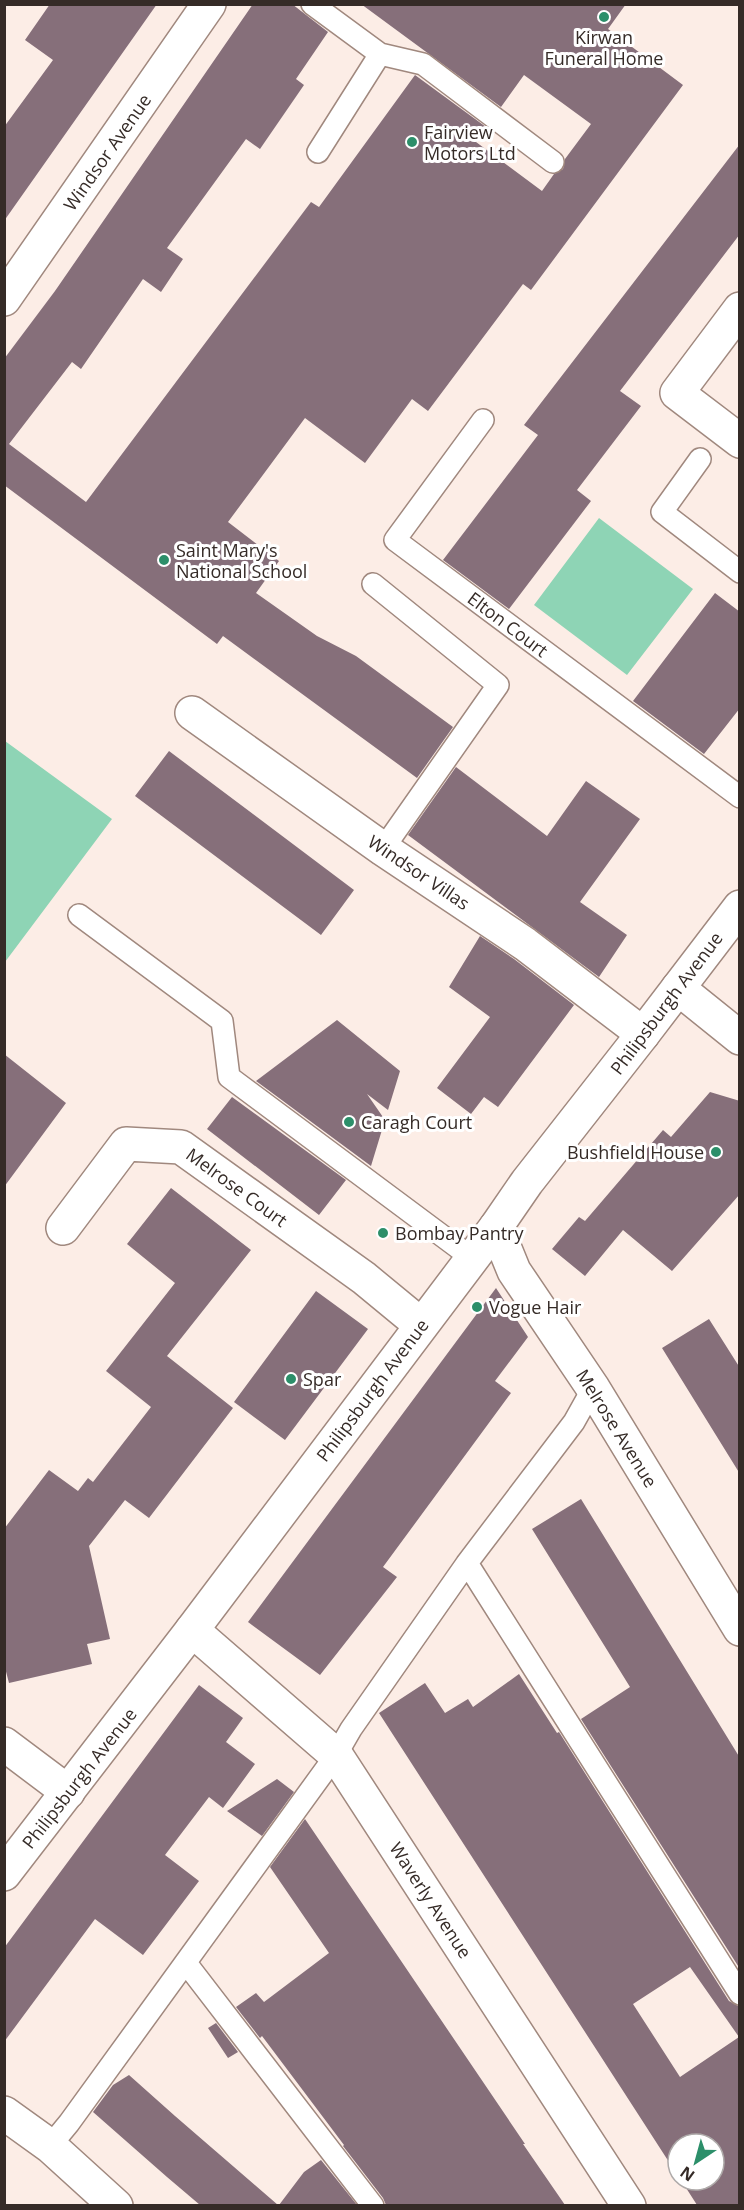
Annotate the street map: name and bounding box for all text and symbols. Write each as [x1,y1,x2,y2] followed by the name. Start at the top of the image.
[597,10,611,24] marker: Kirwan Funeral Home
[545,25,663,70] place label: Kirwan Funeral Home
[58,89,156,215] street label: Windsor Avenue
[424,120,516,165] place label: Fairview Motors Ltd
[405,135,419,149] marker: Fairview Motors Ltd
[176,538,307,583] place label: Saint Mary's National School
[157,553,171,567] marker: Saint Mary's National School
[463,586,553,662] street label: Elton Court
[364,829,474,915] street label: Windsor Villas
[604,927,728,1079] street label: Philipsburgh Avenue
[361,1110,472,1134] place label: Caragh Court
[342,1115,356,1129] marker: Caragh Court
[567,1140,704,1164] place label: Bushfield House
[182,1142,292,1232] street label: Melrose Court
[709,1145,723,1159] marker: Bushfield House
[395,1221,524,1245] place label: Bombay Pantry
[376,1226,390,1240] marker: Bombay Pantry
[489,1295,582,1319] place label: Vogue Hair
[470,1300,484,1314] marker: Vogue Hair
[310,1314,434,1466] street label: Philipsburgh Avenue
[571,1364,663,1492] street label: Melrose Avenue
[303,1367,342,1391] place label: Spar
[284,1372,298,1386] marker: Spar
[16,1703,142,1853] street label: Philipsburgh Avenue
[384,1837,478,1963] street label: Waverly Avenue
[666,2132,726,2192] north arrow
[675,2161,699,2187] text: N

